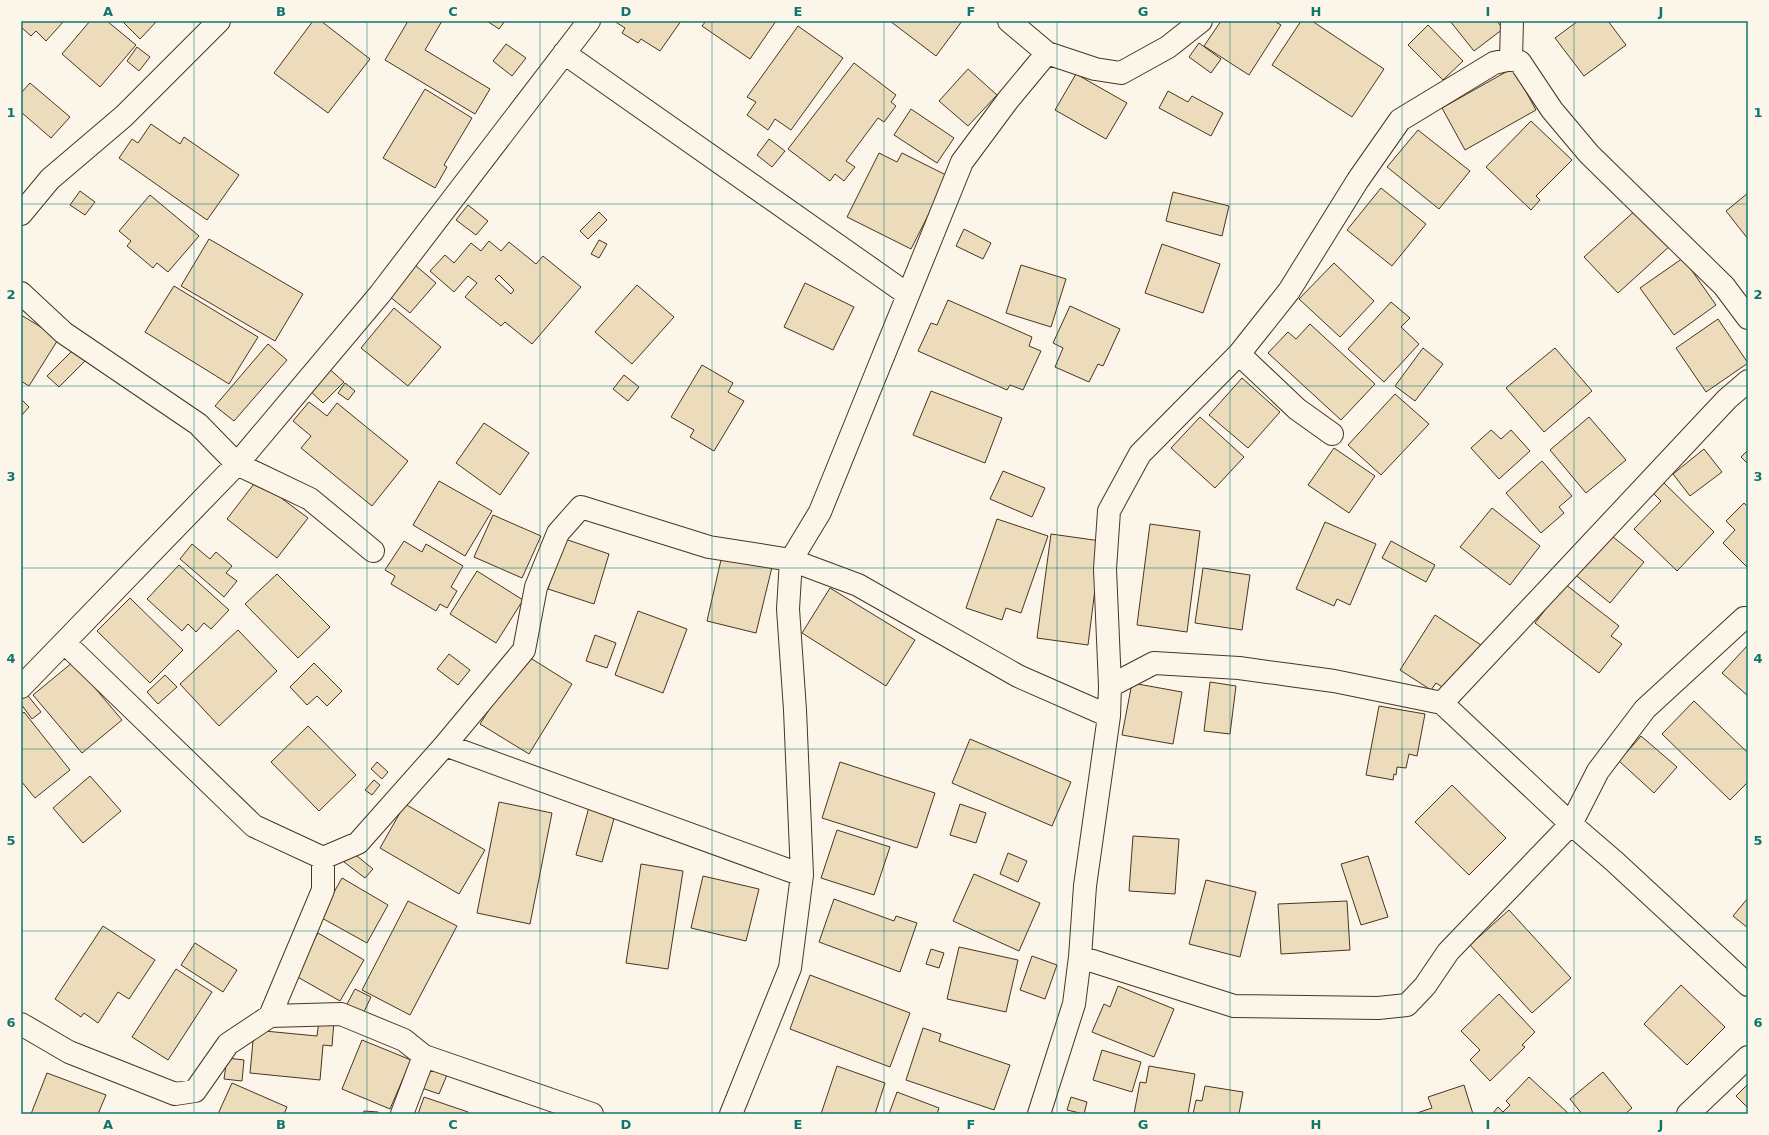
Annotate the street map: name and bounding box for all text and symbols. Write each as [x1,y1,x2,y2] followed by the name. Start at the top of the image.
[103,4,113,19] text: A
[276,4,286,19] text: B
[448,4,458,19] text: C
[621,4,632,19] text: D
[794,4,802,19] text: E
[967,4,975,19] text: F
[1138,4,1148,19] text: G
[1311,4,1321,19] text: H
[1486,4,1490,19] text: I
[1658,4,1663,19] text: J
[6,105,16,120] text: 1
[1753,105,1763,120] text: 1
[6,287,16,302] text: 2
[1753,287,1763,302] text: 2
[6,469,16,484] text: 3
[1753,469,1763,484] text: 3
[6,651,16,666] text: 4
[1753,651,1763,666] text: 4
[6,833,16,848] text: 5
[1753,833,1763,848] text: 5
[6,1015,16,1030] text: 6
[1753,1015,1763,1030] text: 6
[103,1117,113,1132] text: A
[276,1117,286,1132] text: B
[448,1117,458,1132] text: C
[621,1117,632,1132] text: D
[794,1117,802,1132] text: E
[967,1117,975,1132] text: F
[1138,1117,1148,1132] text: G
[1311,1117,1321,1132] text: H
[1486,1117,1490,1132] text: I
[1658,1117,1663,1132] text: J

